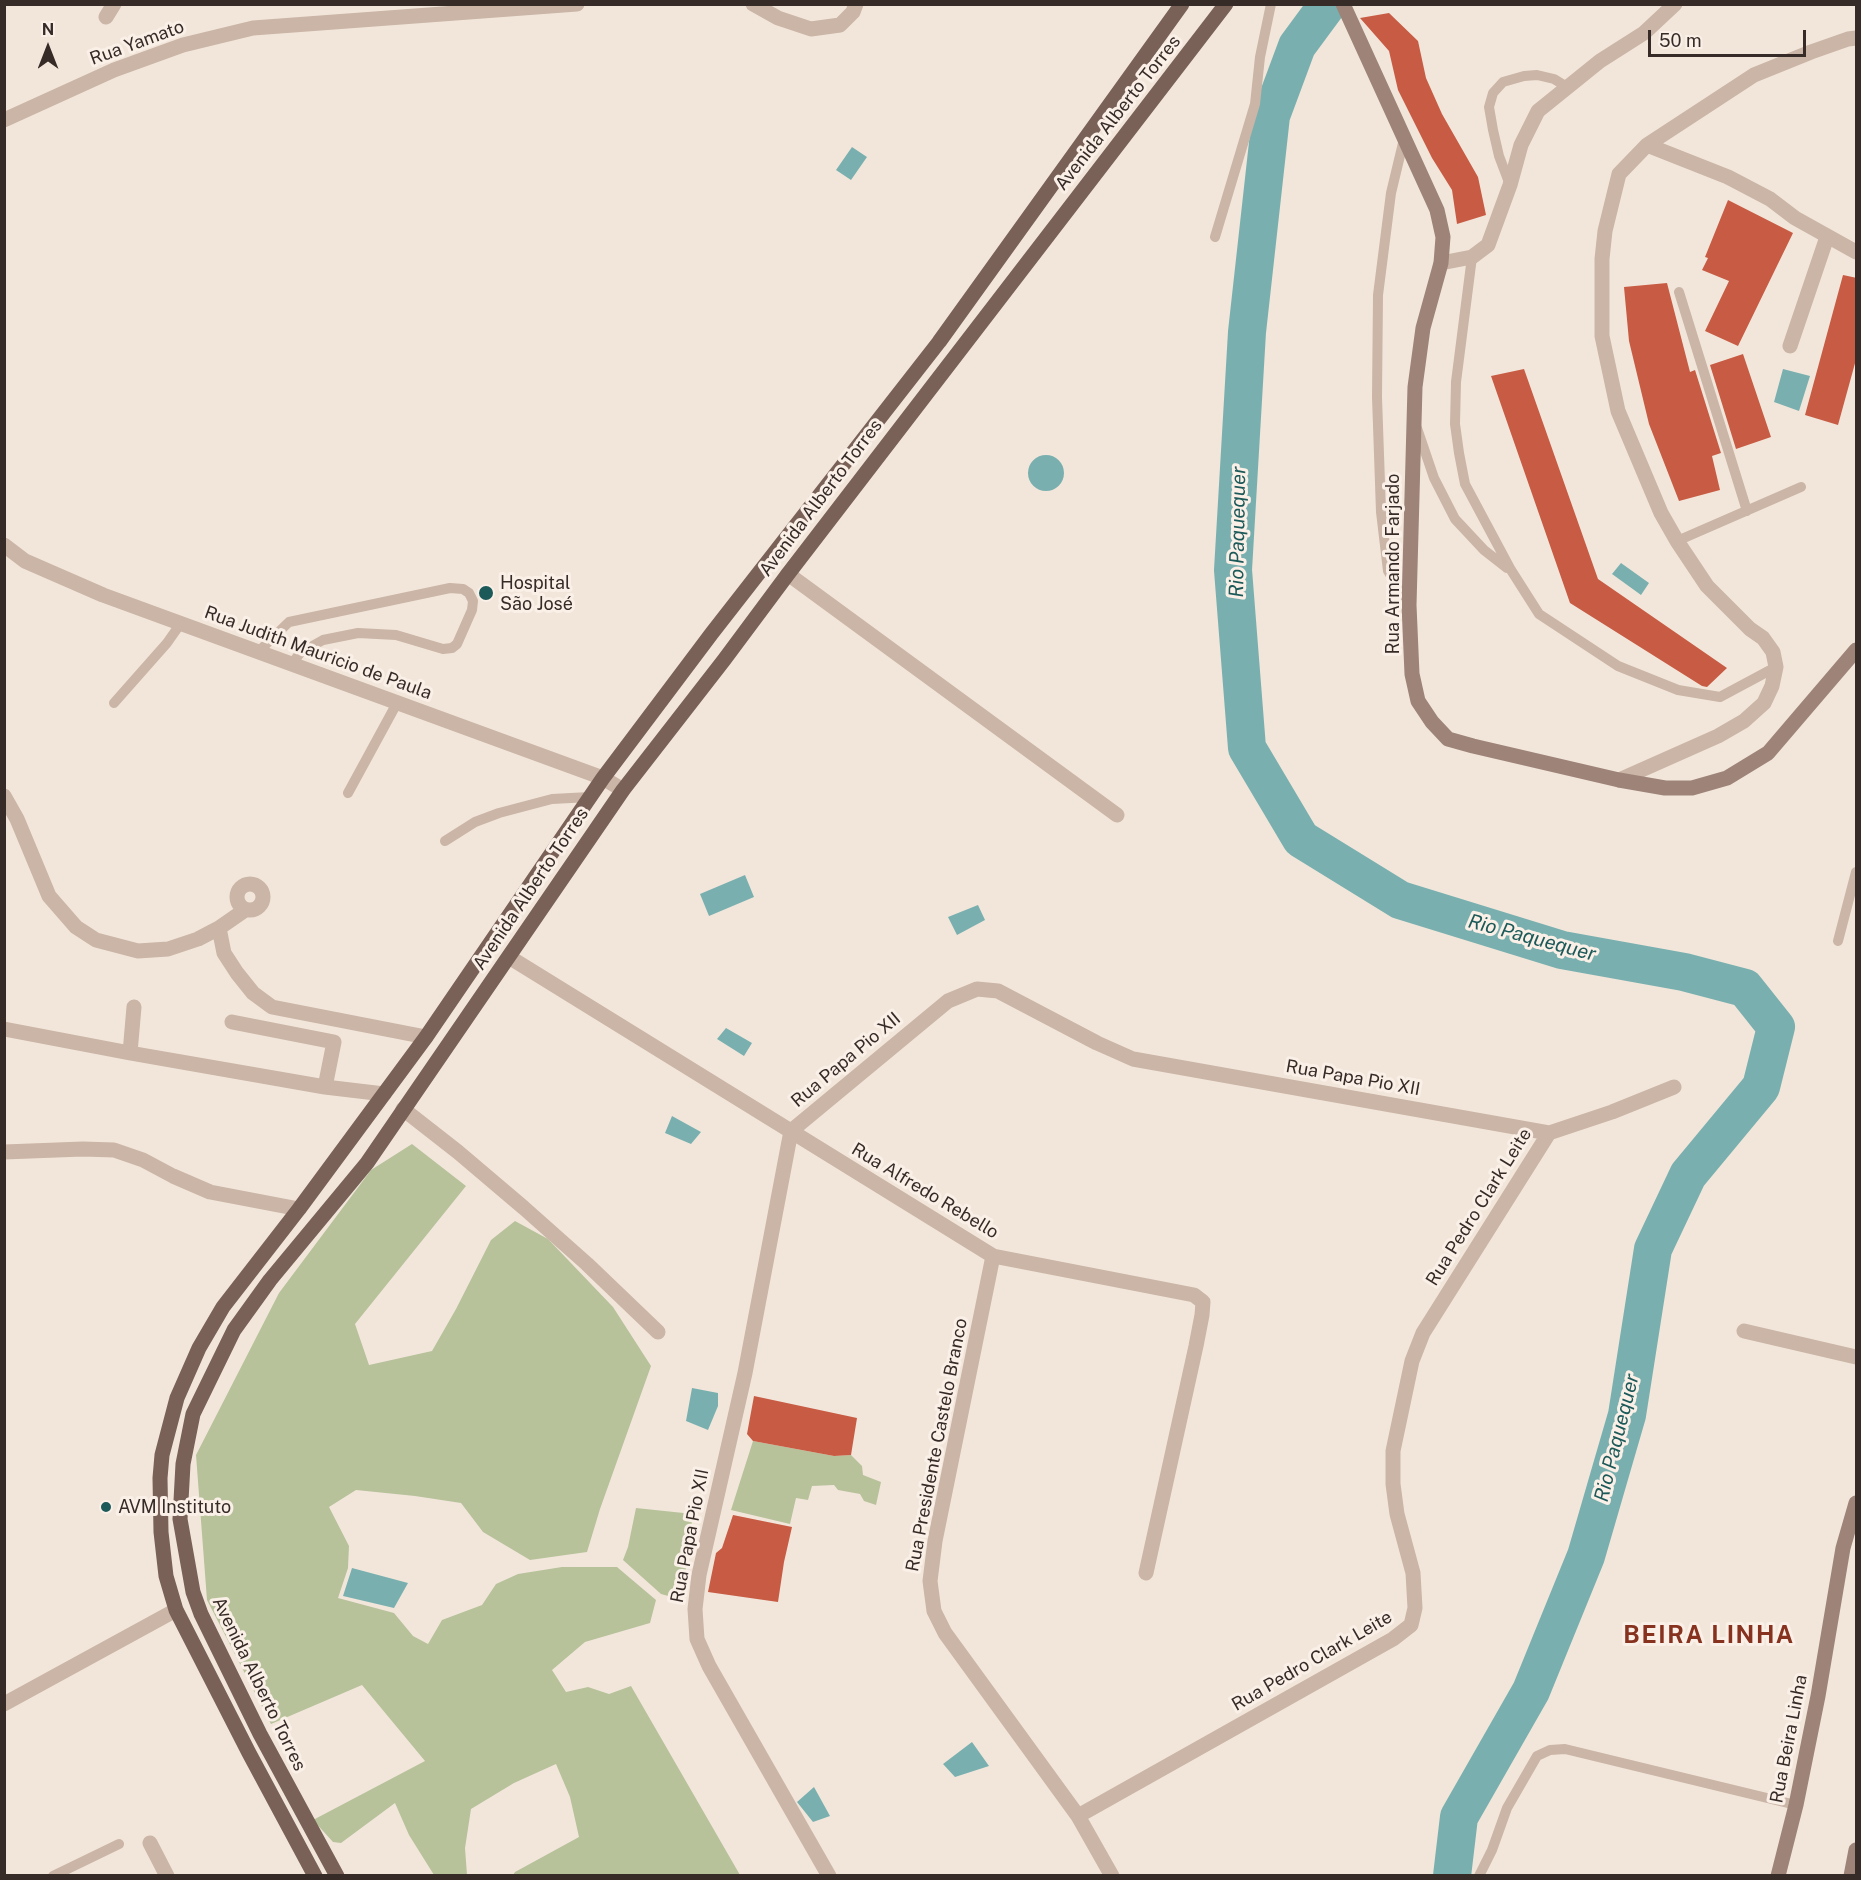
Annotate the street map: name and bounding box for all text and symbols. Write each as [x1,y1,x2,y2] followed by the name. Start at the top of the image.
[87,16,187,70] street label: Rua Yamato
[18,18,78,78] north arrow
[1651,18,1808,56] scale bar
[42,20,54,39] text: N
[1659,30,1702,51] text: 50 m
[1051,31,1185,195] street label: Avenida Alberto Torres
[755,415,887,581] street label: Avenida Alberto Torres
[1225,466,1251,598] water label: Rio Paquequer
[1382,474,1404,654] street label: Rua Armando Farjado
[500,572,573,614] place label: Hospital São José
[477,584,495,602] marker: Hospital São José
[201,602,435,704] street label: Rua Judith Mauricio de Paula
[469,804,593,974] street label: Avenida Alberto Torres
[1466,909,1598,967] water label: Rio Paquequer
[787,1008,905,1112] street label: Rua Papa Pio XII
[1284,1056,1422,1100] street label: Rua Papa Pio XII
[1422,1124,1536,1290] street label: Rua Pedro Clark Leite
[848,1139,1002,1243] street label: Rua Alfredo Rebello
[902,1316,972,1574] street label: Rua Presidente Castelo Branco
[1589,1371,1645,1505] water label: Rio Paquequer
[666,1467,714,1605] street label: Rua Papa Pio XII
[118,1496,231,1518] place label: AVM Instituto
[99,1500,113,1514] marker: AVM Instituto
[208,1594,310,1774] street label: Avenida Alberto Torres
[1228,1606,1396,1716] street label: Rua Pedro Clark Leite
[1623,1622,1795,1650] district label: BEIRA LINHA
[1766,1673,1812,1805] street label: Rua Beira Linha

